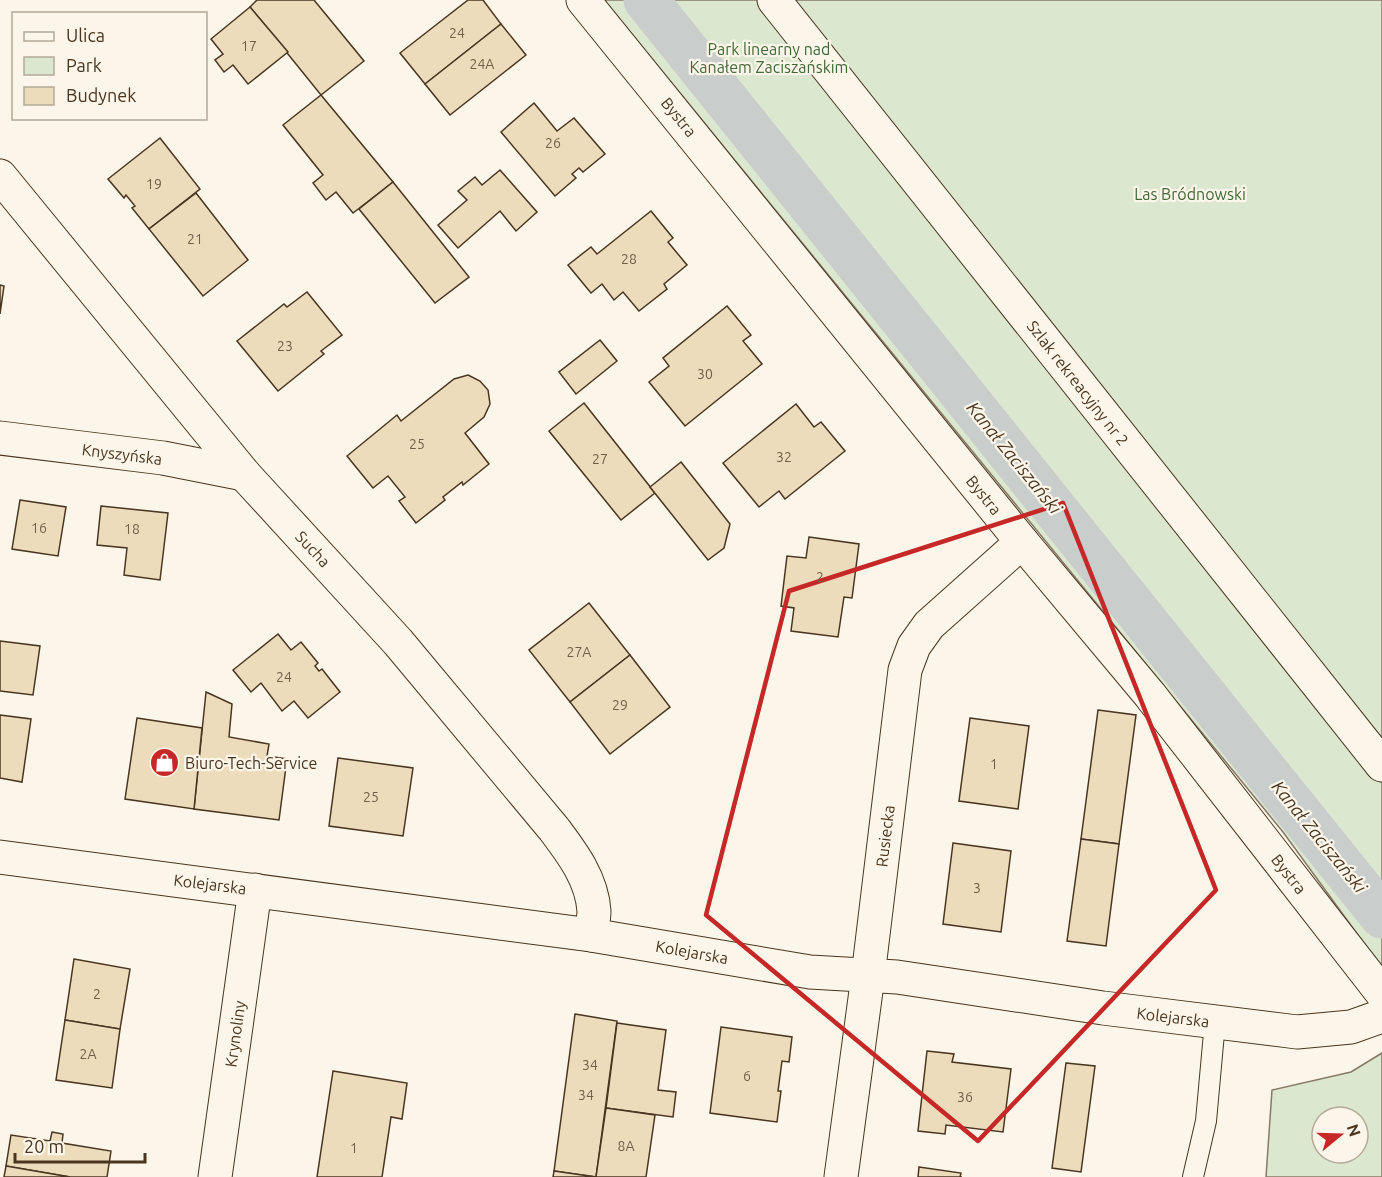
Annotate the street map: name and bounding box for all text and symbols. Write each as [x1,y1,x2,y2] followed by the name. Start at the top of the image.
[12,12,207,120] legend
[66,25,105,45] text: Ulica
[449,25,465,41] house number: 24
[241,38,257,54] house number: 17
[690,40,848,76] park label: Park linearny nad Kanałem Zaciszańskim
[66,55,102,75] text: Park
[470,56,494,72] house number: 24A
[66,85,136,105] text: Budynek
[658,94,700,140] street label: Bystra
[545,135,561,151] house number: 26
[146,176,162,192] house number: 19
[1134,185,1246,203] park label: Las Bródnowski
[187,231,203,247] house number: 21
[621,251,637,267] house number: 28
[1024,317,1132,449] street label: Szlak rekreacyjny nr 2
[277,338,293,354] house number: 23
[697,366,713,382] house number: 30
[963,397,1066,518] water label: Kanał Zaciszański
[409,436,425,452] house number: 25
[81,440,163,468] street label: Knyszyńska
[776,449,792,465] house number: 32
[592,451,608,467] house number: 27
[963,472,1005,518] street label: Bystra
[31,520,47,536] house number: 16
[124,521,140,537] house number: 18
[292,527,334,571] street label: Sucha
[816,569,824,585] house number: 2
[567,644,591,660] house number: 27A
[276,669,292,685] house number: 24
[612,697,628,713] house number: 29
[148,747,180,779] shop icon: Biuro-Tech-Service
[185,754,317,772] place label: Biuro-Tech-Service
[990,756,998,772] house number: 1
[1268,776,1371,897] water label: Kanał Zaciszański
[363,789,379,805] house number: 25
[872,804,898,868] street label: Rusiecka
[1268,851,1310,897] street label: Bystra
[173,871,247,897] street label: Kolejarska
[973,880,981,896] house number: 3
[654,937,730,967] street label: Kolejarska
[93,986,101,1002] house number: 2
[221,999,249,1069] street label: Krynoliny
[1136,1004,1210,1030] street label: Kolejarska
[80,1046,97,1062] house number: 2A
[582,1057,598,1073] house number: 34
[743,1068,751,1084] house number: 6
[578,1087,594,1103] house number: 34
[957,1089,973,1105] house number: 36
[1310,1105,1370,1165] north arrow
[1344,1122,1365,1139] text: N
[15,1126,146,1164] scale bar
[24,1136,64,1156] text: 20 m
[618,1138,635,1154] house number: 8A
[350,1140,358,1156] house number: 1

